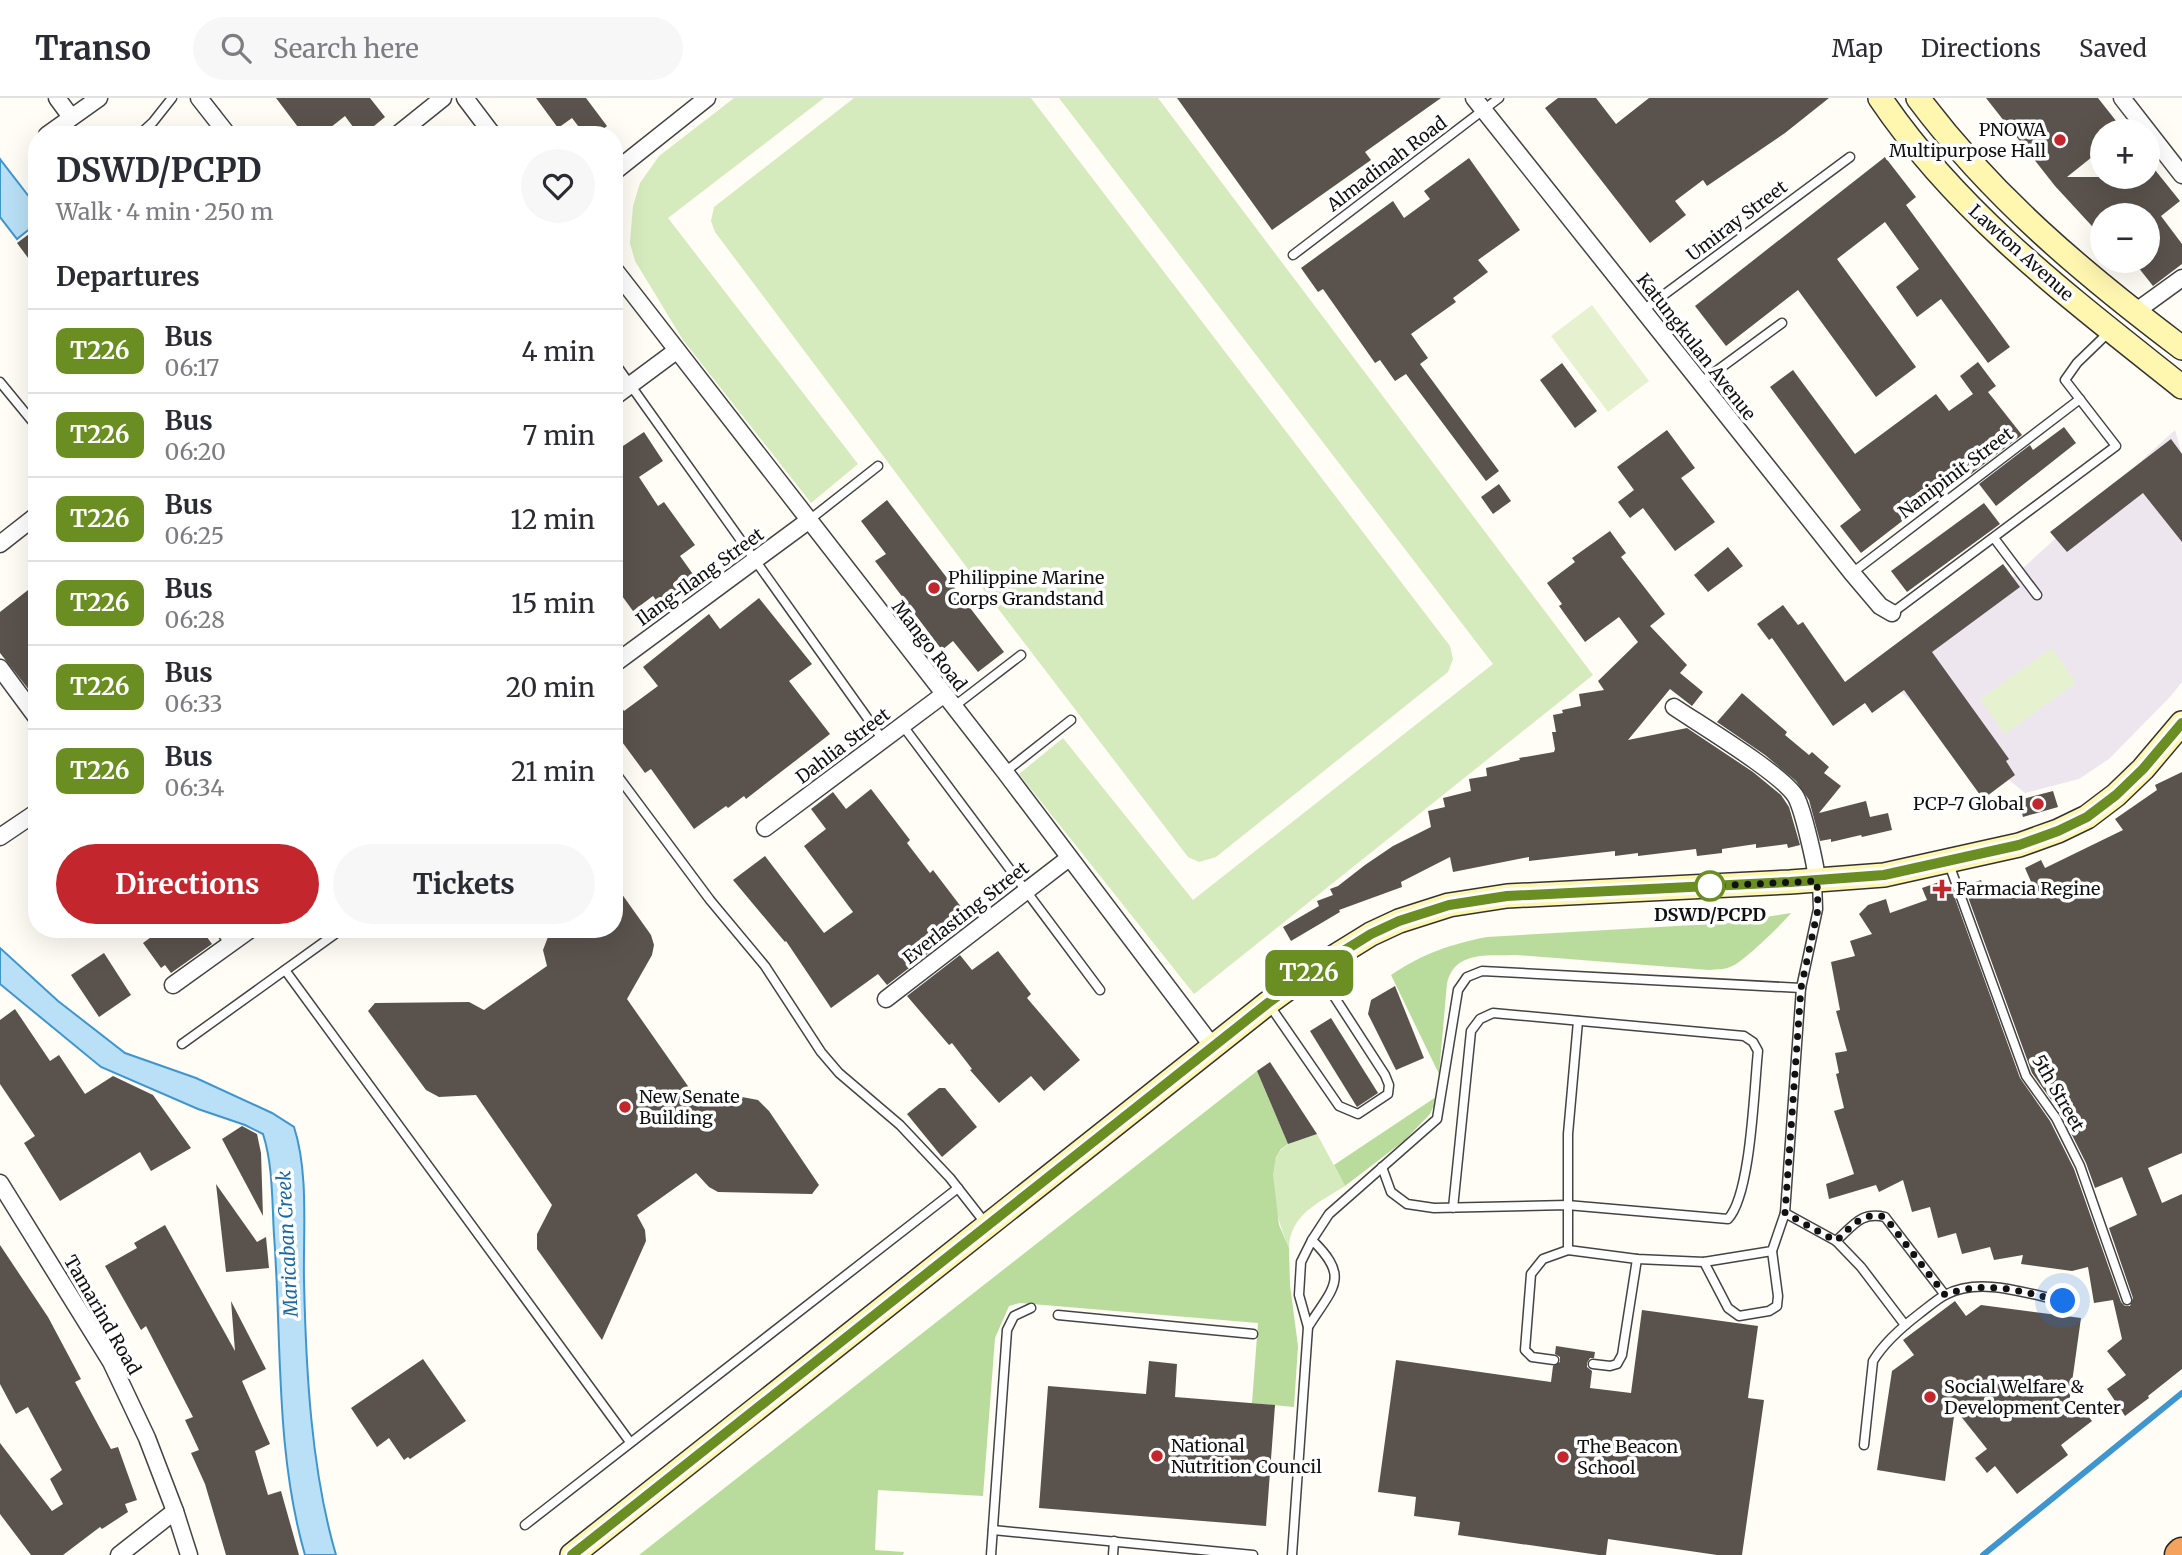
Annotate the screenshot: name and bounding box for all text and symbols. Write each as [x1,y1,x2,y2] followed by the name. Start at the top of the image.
[193,17,683,80] search box
[35,28,151,69] text: Transo
[217,29,255,67] icon: search
[273,32,419,65] text: Search here
[1832,33,1883,64] text: Map
[1921,33,2041,64] text: Directions
[2079,33,2147,64] text: Saved
[1321,111,1451,217] street label: Almadinah Road
[1889,118,2046,162] place label: PNOWA Multipurpose Hall
[2090,119,2160,273] map controls
[2090,119,2160,189] button: +
[2052,132,2068,148] marker: PNOWA Multipurpose Hall
[521,149,595,223] button: heart
[56,150,262,191] text: DSWD/PCPD
[1682,175,1792,266] street label: Umiray Street
[56,197,273,226] text: Walk · 4 min · 250 m
[1964,199,2079,306] street label: Lawton Avenue
[2090,203,2160,273] button: −
[56,260,200,293] text: Departures
[1632,269,1761,425] street label: Katungkulan Avenue
[165,320,213,353] text: Bus
[70,335,130,366] text: T226
[521,335,595,368] text: 4 min
[165,353,219,382] text: 06:17
[165,404,213,437] text: Bus
[70,419,130,450] text: T226
[523,419,595,452] text: 7 min
[1894,422,2018,523] street label: Nanipinit Street
[165,437,226,466] text: 06:20
[165,488,213,521] text: Bus
[70,503,130,534] text: T226
[511,503,595,536] text: 12 min
[165,521,224,550] text: 06:25
[631,523,768,631] street label: Ilang-Ilang Street
[948,566,1104,610] place label: Philippine Marine Corps Grandstand
[165,572,213,605] text: Bus
[926,580,942,596] marker: Philippine Marine Corps Grandstand
[70,587,130,618] text: T226
[511,587,595,620] text: 15 min
[887,596,972,696] street label: Mango Road
[165,605,225,634] text: 06:28
[165,656,213,689] text: Bus
[70,671,130,702] text: T226
[506,671,595,704] text: 20 min
[165,689,223,718] text: 06:33
[791,703,894,788] street label: Dahlia Street
[165,740,213,773] text: Bus
[70,755,130,786] text: T226
[511,755,595,788] text: 21 min
[165,773,224,802] text: 06:34
[1913,792,2024,815] place label: PCP-7 Global
[2030,796,2046,812] marker: PCP-7 Global
[56,844,319,924] button: Directions
[333,844,595,924] button: Tickets
[898,856,1033,969] street label: Everlasting Street
[1695,871,1725,901] marker: DSWD/PCPD
[1956,877,2100,900] place label: Farmacia Regine
[1934,881,1950,897] marker: Farmacia Regine
[1654,903,1766,926] place label: DSWD/PCPD
[1260,950,1358,996] line badge: T226
[1279,957,1339,988] text: T226
[2027,1050,2090,1135] street label: 5th Street
[639,1085,740,1129] place label: New Senate Building
[617,1099,633,1115] marker: New Senate Building
[271,1170,303,1319] water label: Maricaban Creek
[59,1251,146,1379] street label: Tamarind Road
[2045,1283,2080,1318] your location
[1944,1375,2121,1419] place label: Social Welfare & Development Center
[1922,1389,1938,1405] marker: Social Welfare & Development Center
[1171,1434,1322,1478] place label: National Nutrition Council
[1577,1435,1678,1479] place label: The Beacon School
[1149,1448,1165,1464] marker: National Nutrition Council
[1555,1449,1571,1465] marker: The Beacon School

